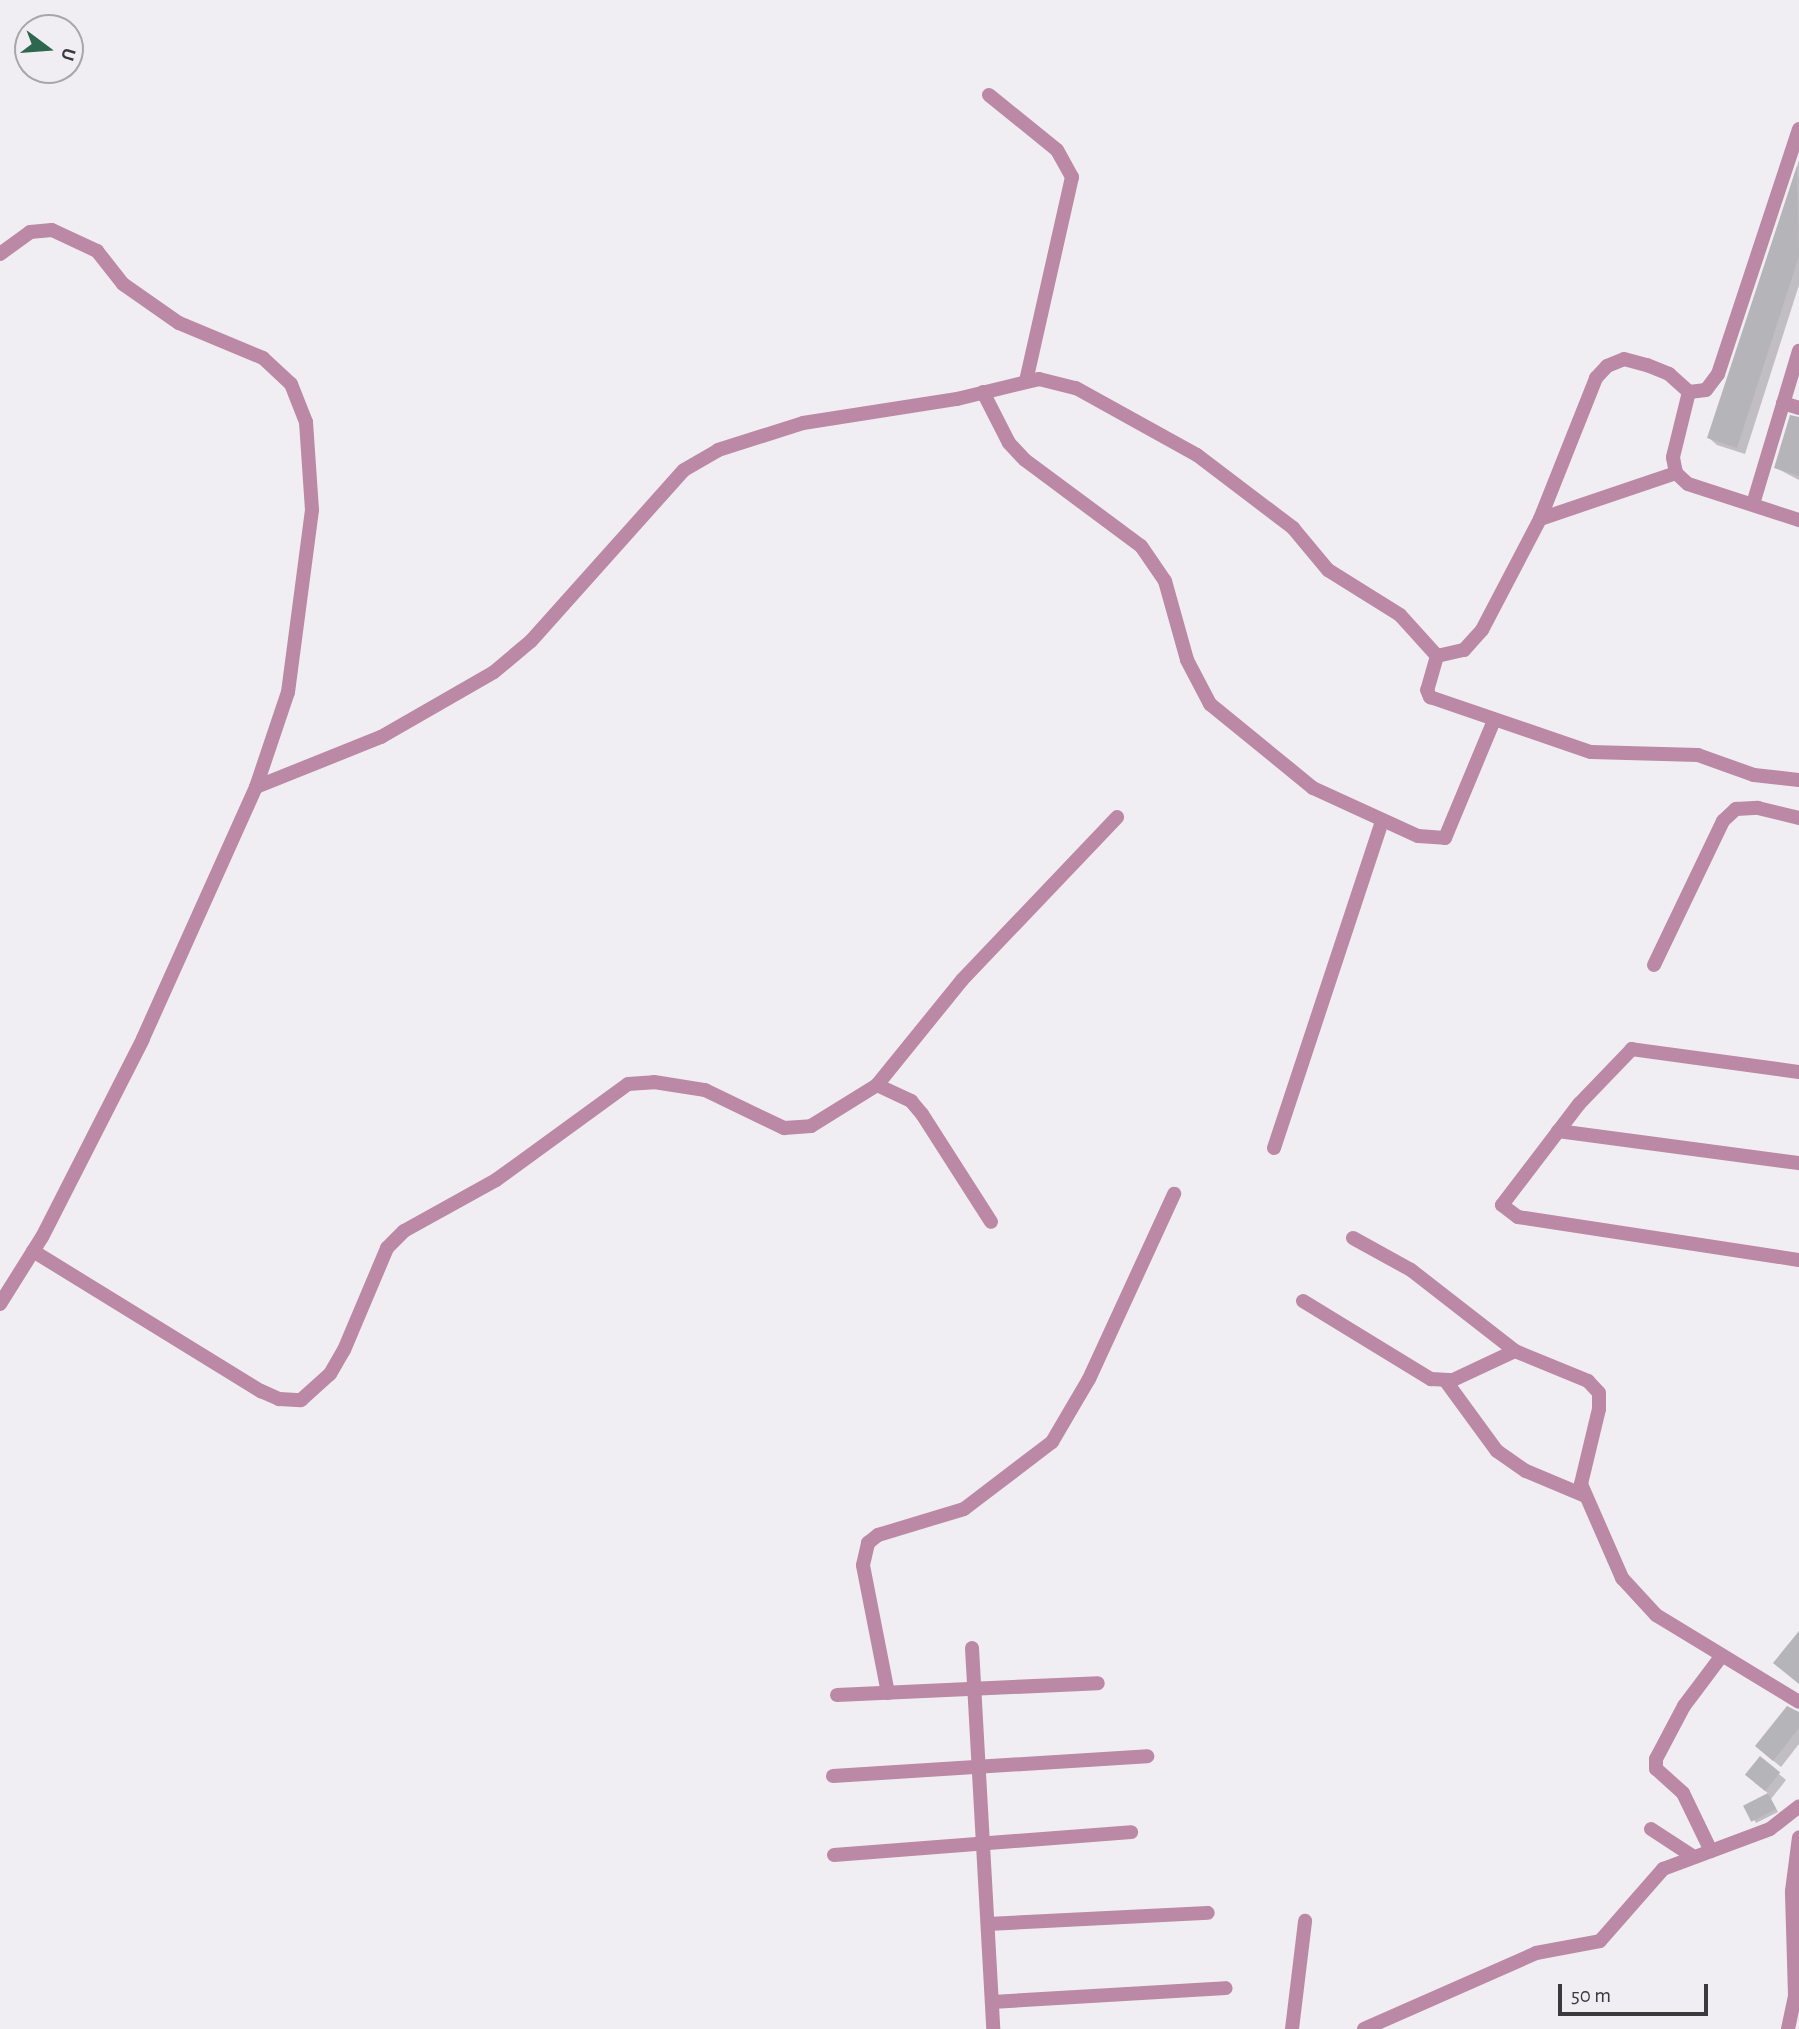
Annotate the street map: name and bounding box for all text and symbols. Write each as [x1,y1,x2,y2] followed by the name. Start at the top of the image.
[14,14,84,84] north arrow
[57,46,79,63] text: U
[1561,1969,1712,2013] scale bar
[1571,1985,1611,2006] text: 50 m

